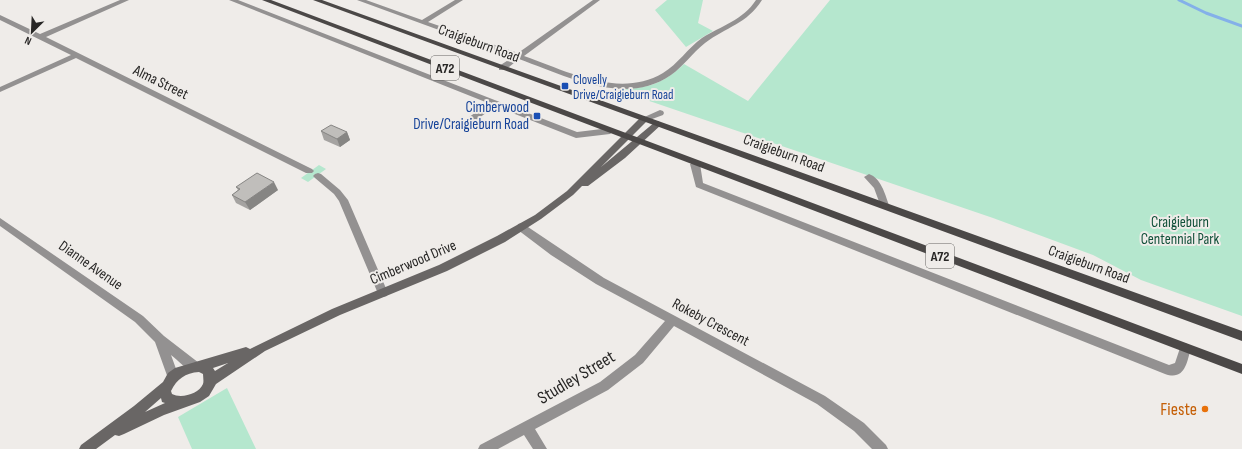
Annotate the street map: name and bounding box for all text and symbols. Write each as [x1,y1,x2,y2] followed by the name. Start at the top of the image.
[12,12,52,52] north arrow
[436,20,522,67] street label: Craigieburn Road
[23,33,33,48] text: N
[431,56,459,80] road number: A72
[129,61,192,104] street label: Alma Street
[573,72,673,103] place label: Clovelly Drive/Craigieburn Road
[560,81,570,91] marker: Clovelly Drive/Craigieburn Road
[413,98,529,134] place label: Cimberwood Drive/Craigieburn Road
[532,111,542,121] marker: Cimberwood Drive/Craigieburn Road
[741,130,827,177] street label: Craigieburn Road
[1141,213,1220,249] park label: Craigieburn Centennial Park
[55,236,126,294] street label: Dianne Avenue
[367,236,459,289] street label: Cimberwood Drive
[1046,241,1132,288] street label: Craigieburn Road
[926,244,954,268] road number: A72
[669,294,753,351] street label: Rokeby Crescent
[534,346,619,409] street label: Studley Street
[1160,399,1197,420] place label: Fieste
[1200,404,1210,414] marker: Fieste

